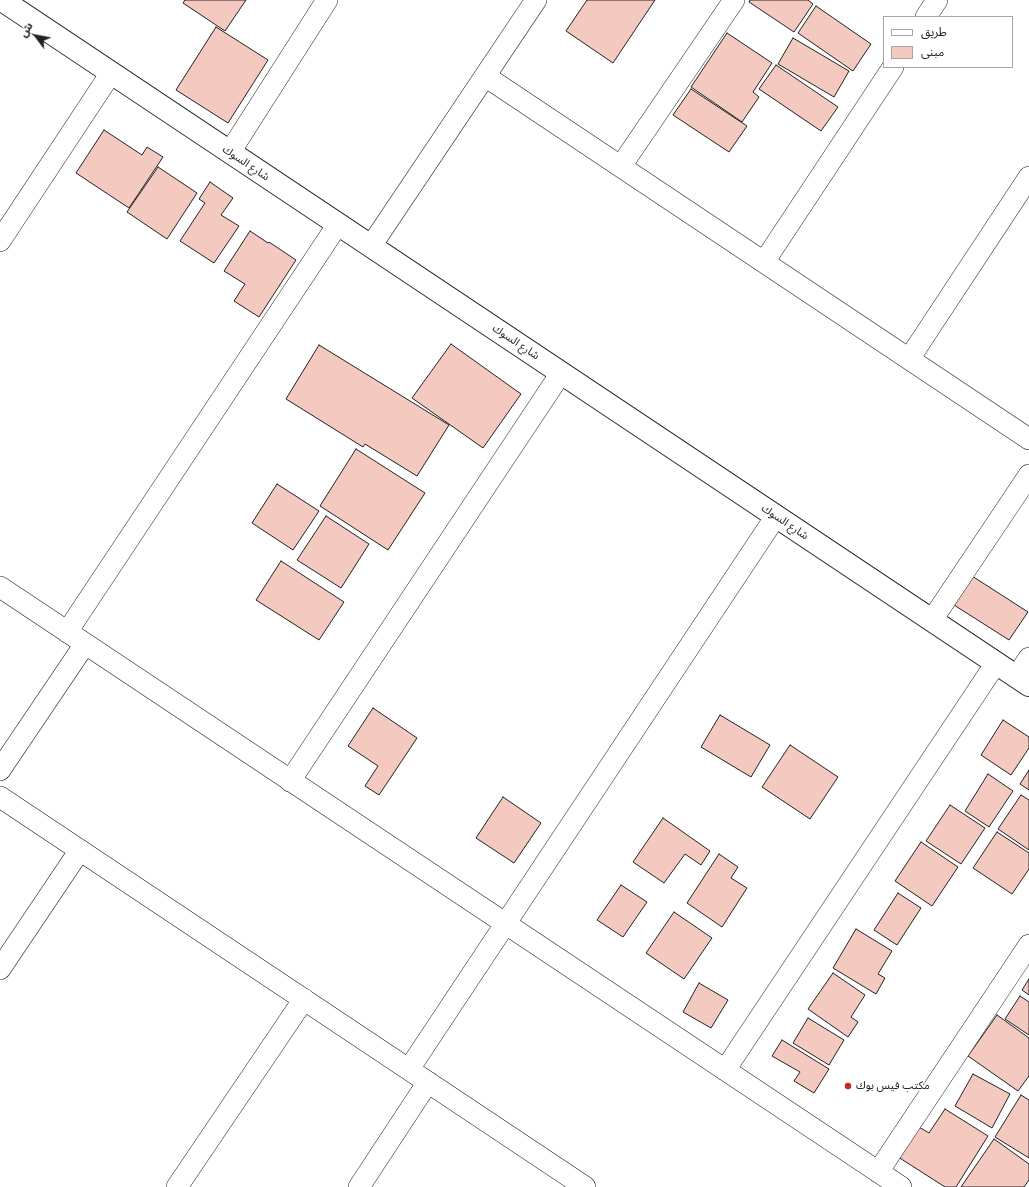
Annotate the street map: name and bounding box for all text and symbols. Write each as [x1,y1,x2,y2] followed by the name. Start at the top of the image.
[16,16,56,56] north arrow
[883,16,1013,68] legend
[15,19,36,40] text: ش
[921,23,947,39] text: طريق
[921,43,944,59] text: مبنى
[220,142,272,184] street label: شارع السوك
[490,321,542,363] street label: شارع السوك
[759,501,811,543] street label: شارع السوك
[856,1079,930,1093] place label: مكتب فيس بوك
[843,1081,853,1091] marker: مكتب فيس بوك

